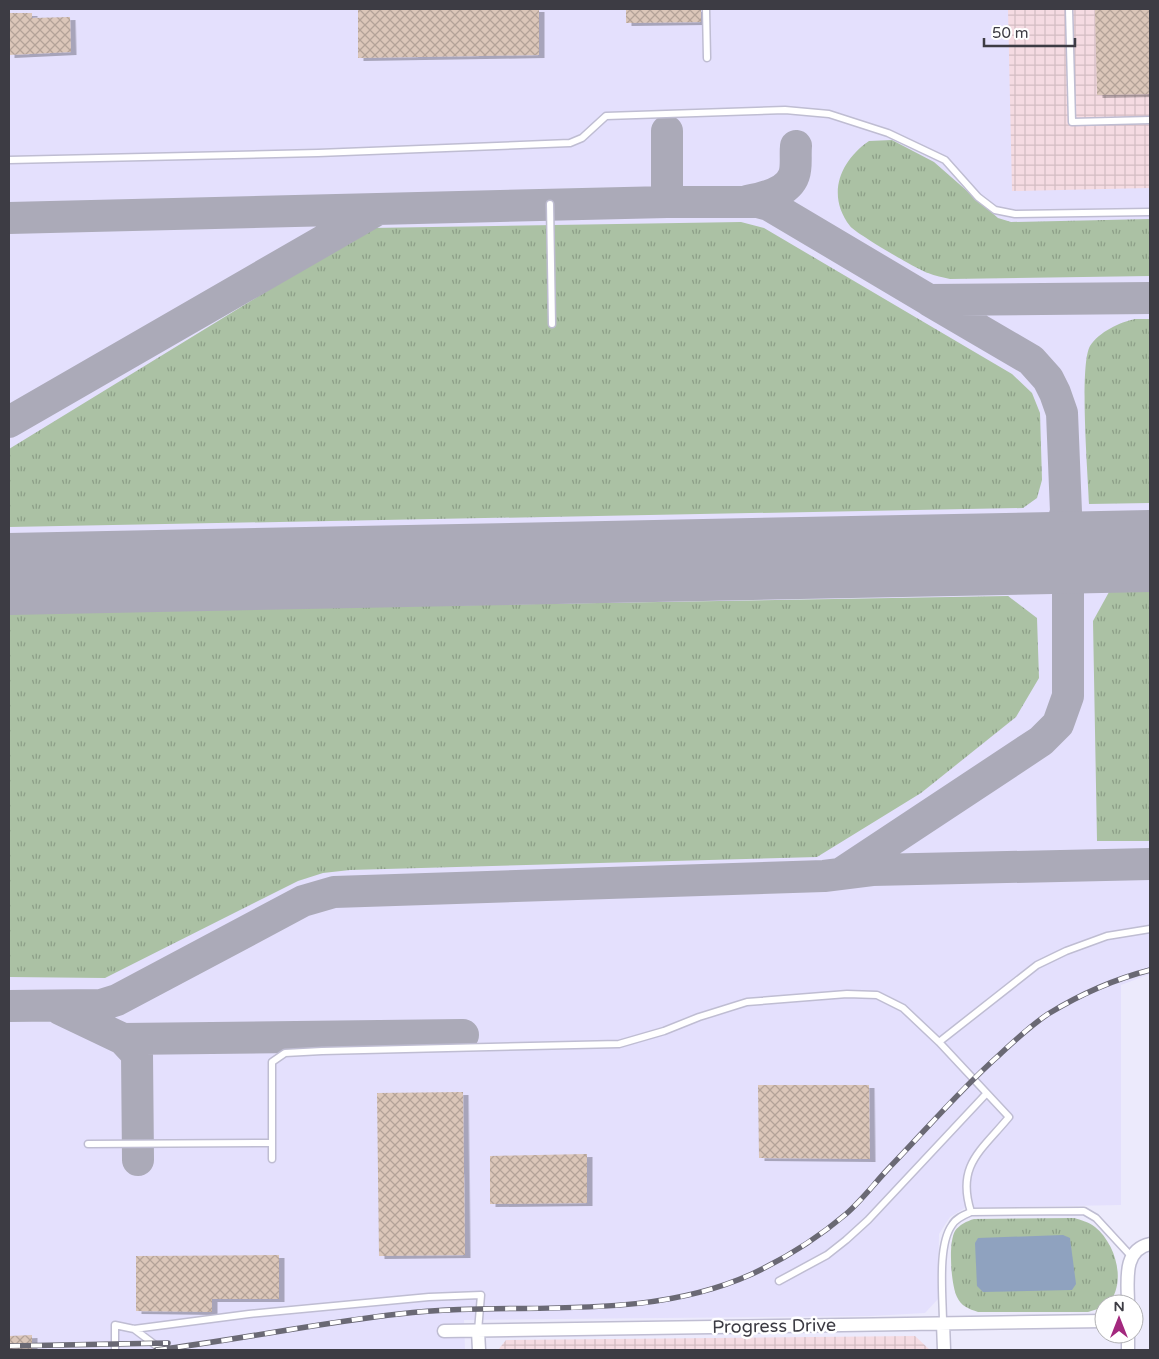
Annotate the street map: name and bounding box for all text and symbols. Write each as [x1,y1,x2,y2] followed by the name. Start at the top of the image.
[984,15,1075,47] scale bar
[992,24,1029,42] text: 50 m
[1094,1294,1144,1344] north arrow
[1113,1298,1125,1315] text: N
[712,1314,836,1338] street label: Progress Drive

